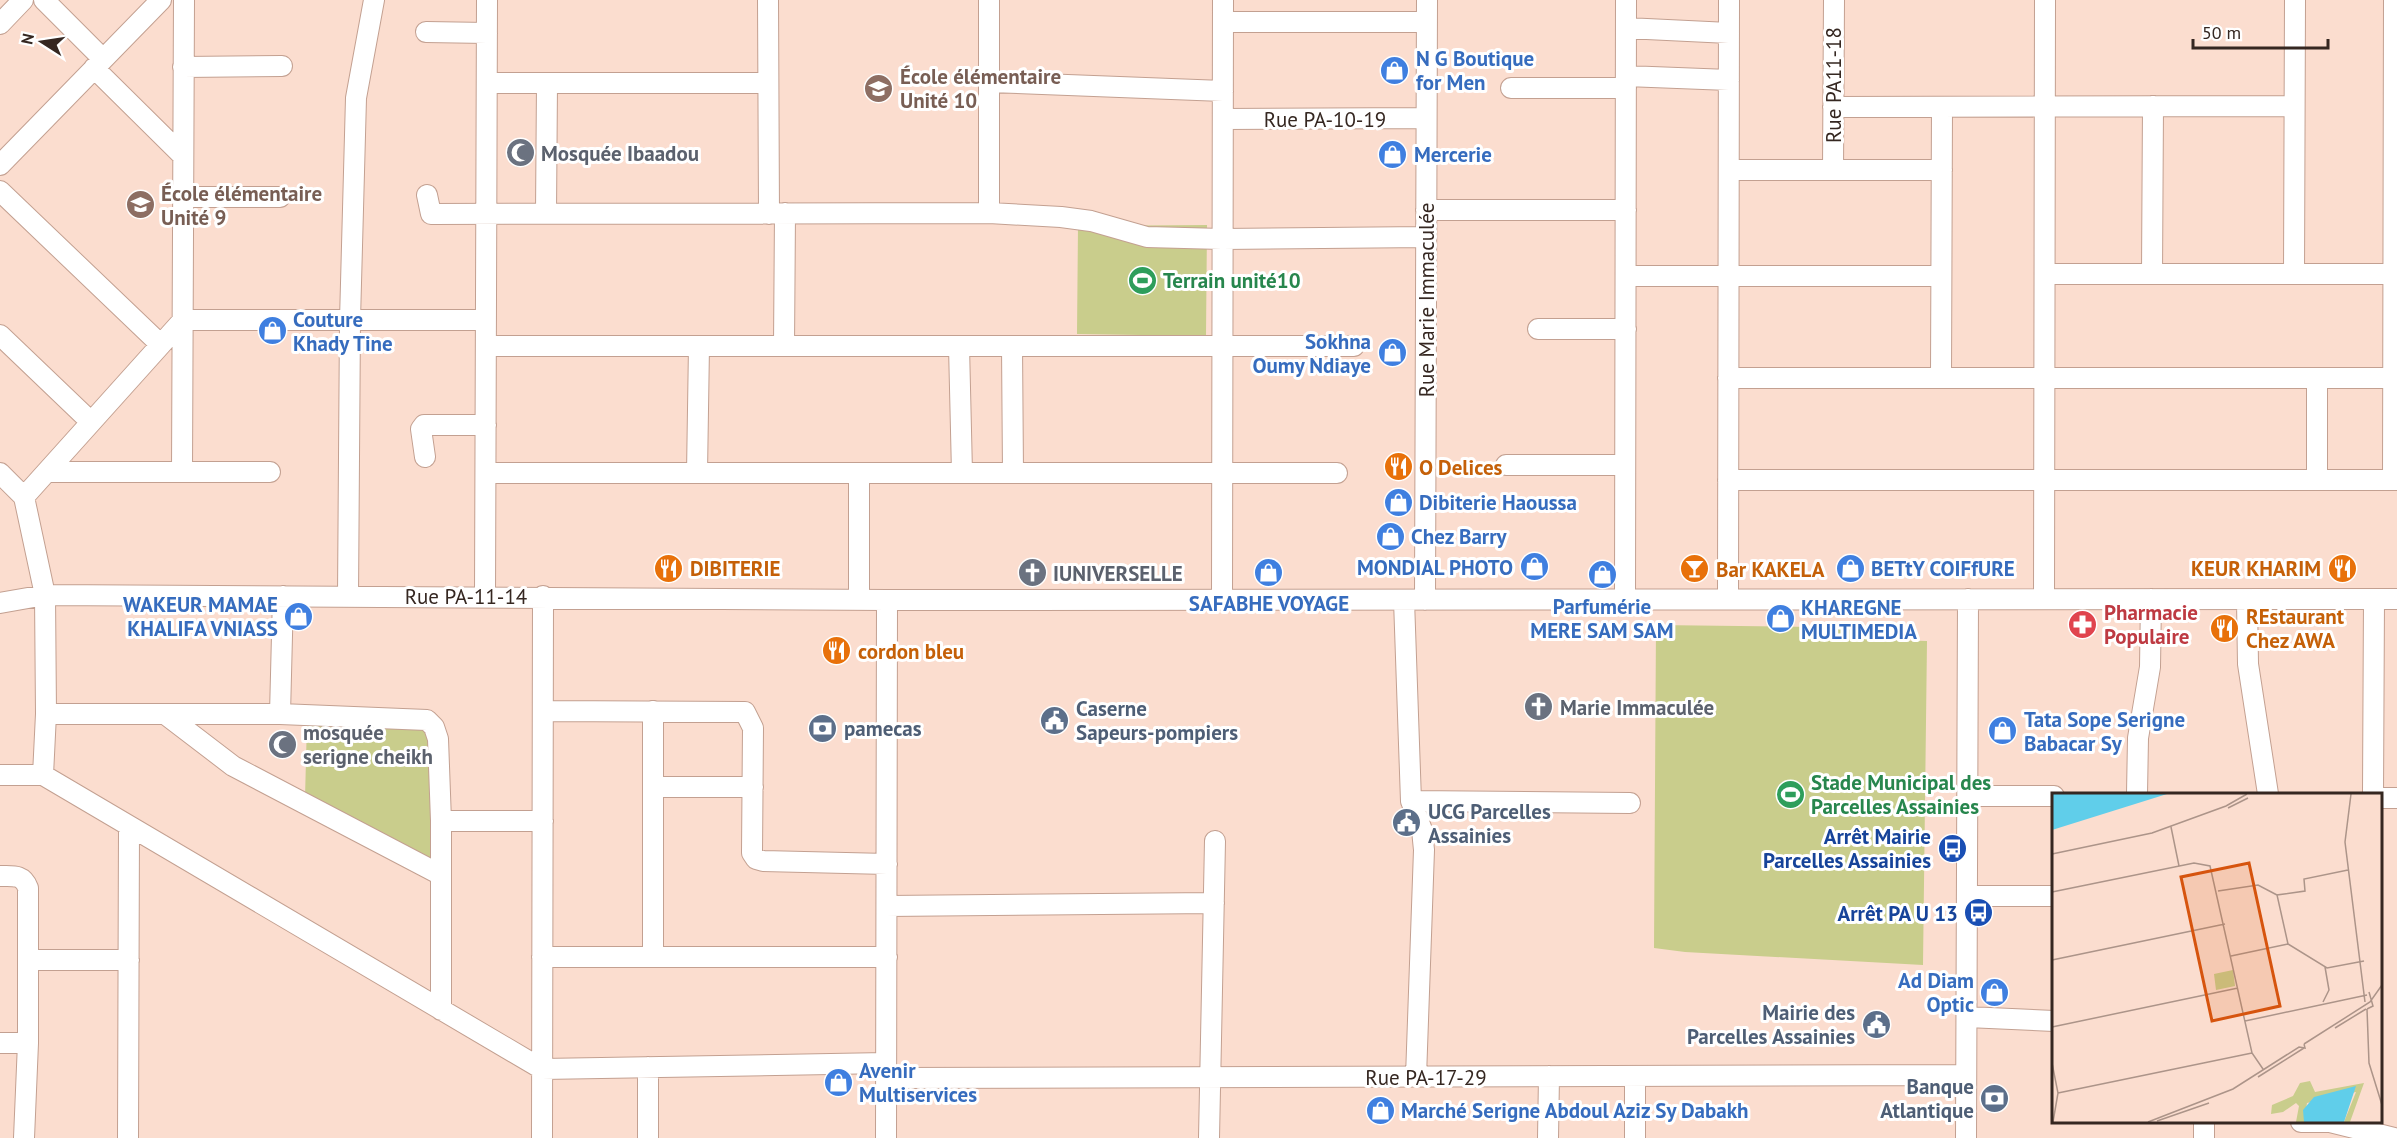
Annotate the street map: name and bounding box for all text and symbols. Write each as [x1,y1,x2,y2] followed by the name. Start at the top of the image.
[12,12,72,72] north arrow
[2193,12,2328,50] scale bar
[2202,21,2241,44] text: 50 m
[1820,27,1847,143] street label: Rue PA11-18
[16,32,38,46] text: N
[1416,45,1534,96] place label: N G Boutique for Men
[1379,54,1411,86] shop icon: N G Boutique for Men
[900,63,1061,114] place label: École élémentaire Unité 10
[863,72,895,104] school or university icon: École élémentaire Unité 10
[1264,106,1386,133] street label: Rue PA-10-19
[504,137,536,169] mosque icon: Mosquée Ibaadou
[1377,138,1409,170] shop icon: Mercerie
[541,140,699,167] place label: Mosquée Ibaadou
[1414,141,1492,168] place label: Mercerie
[161,180,322,231] place label: École élémentaire Unité 9
[124,189,156,221] school or university icon: École élémentaire Unité 9
[1413,203,1440,397] street label: Rue Marie Immaculée
[1126,264,1158,296] sports icon: Terrain unité10
[1163,267,1301,294] place label: Terrain unité10
[293,306,393,357] place label: Couture Khady Tine
[256,315,288,347] shop icon: Couture Khady Tine
[1252,328,1371,379] place label: Sokhna Oumy Ndiaye
[1376,337,1408,369] shop icon: Sokhna Oumy Ndiaye
[1382,451,1414,483] restaurant icon: O Delices
[1419,454,1503,481] place label: O Delices
[1382,486,1414,518] shop icon: Dibiterie Haoussa
[1419,489,1577,516] place label: Dibiterie Haoussa
[1374,520,1406,552] shop icon: Chez Barry
[1411,523,1508,550] place label: Chez Barry
[1518,551,1550,583] shop icon: MONDIAL PHOTO
[653,552,685,584] restaurant icon: DIBITERIE
[1834,552,1866,584] shop icon: BETtY COIFfURE
[2326,552,2358,584] restaurant icon: KEUR KHARIM
[1679,553,1711,585] bar icon: Bar KAKELA
[1357,554,1513,581] place label: MONDIAL PHOTO
[690,555,780,582] place label: DIBITERIE
[1871,555,2015,582] place label: BETtY COIFfURE
[2191,555,2321,582] place label: KEUR KHARIM
[1253,556,1285,588] shop icon: SAFABHE VOYAGE
[1716,556,1825,583] place label: Bar KAKELA
[1016,557,1048,589] church icon: IUNIVERSELLE
[1586,559,1618,591] shop icon: Parfumérie MERE SAM SAM
[1053,560,1183,587] place label: IUNIVERSELLE
[405,583,527,610] street label: Rue PA-11-14
[1189,590,1349,617] place label: SAFABHE VOYAGE
[123,591,278,642] place label: WAKEUR MAMAE KHALIFA VNIASS
[1530,593,1674,644] place label: Parfumérie MERE SAM SAM
[1801,594,1917,645] place label: KHAREGNE MULTIMEDIA
[2104,599,2198,650] place label: Pharmacie Populaire
[283,600,315,632] shop icon: WAKEUR MAMAE KHALIFA VNIASS
[1764,603,1796,635] shop icon: KHAREGNE MULTIMEDIA
[2246,603,2345,654] place label: REstaurant Chez AWA
[2067,608,2099,640] pharmacy icon: Pharmacie Populaire
[2209,612,2241,644] restaurant icon: REstaurant Chez AWA
[821,635,853,667] restaurant icon: cordon bleu
[858,638,964,665] place label: cordon bleu
[1523,691,1555,723] church icon: Marie Immaculée
[1560,694,1714,721] place label: Marie Immaculée
[1076,695,1238,746] place label: Caserne Sapeurs-pompiers
[1039,704,1071,736] public building icon: Caserne Sapeurs-pompiers
[2024,706,2185,757] place label: Tata Sope Serigne Babacar Sy
[807,712,839,744] bank icon: pamecas
[844,715,922,742] place label: pamecas
[1987,715,2019,747] shop icon: Tata Sope Serigne Babacar Sy
[303,719,433,770] place label: mosquée serigne cheikh
[266,728,298,760] mosque icon: mosquée serigne cheikh
[1811,769,1991,820] place label: Stade Municipal des Parcelles Assainies
[1774,778,1806,810] sports icon: Stade Municipal des Parcelles Assainies
[2052,793,2382,1123] inset map
[1428,798,1551,849] place label: UCG Parcelles Assainies
[1391,807,1423,839] public building icon: UCG Parcelles Assainies
[1763,823,1931,874] place label: Arrêt Mairie Parcelles Assainies
[1936,832,1968,864] bus stop icon: Arrêt Mairie Parcelles Assainies
[1963,897,1995,929] bus stop icon: Arrêt PA U 13
[1837,900,1958,927] place label: Arrêt PA U 13
[1898,967,1974,1018] place label: Ad Diam Optic
[1979,976,2011,1008] shop icon: Ad Diam Optic
[1687,999,1855,1050] place label: Mairie des Parcelles Assainies
[1860,1008,1892,1040] public building icon: Mairie des Parcelles Assainies
[859,1057,977,1108] place label: Avenir Multiservices
[1365,1064,1487,1091] street label: Rue PA-17-29
[822,1066,854,1098] shop icon: Avenir Multiservices
[1880,1073,1974,1124] place label: Banque Atlantique
[1979,1082,2011,1114] bank icon: Banque Atlantique
[1364,1094,1396,1126] shop icon: Marché Serigne Abdoul Aziz Sy Dabakh
[1401,1097,1748,1124] place label: Marché Serigne Abdoul Aziz Sy Dabakh

